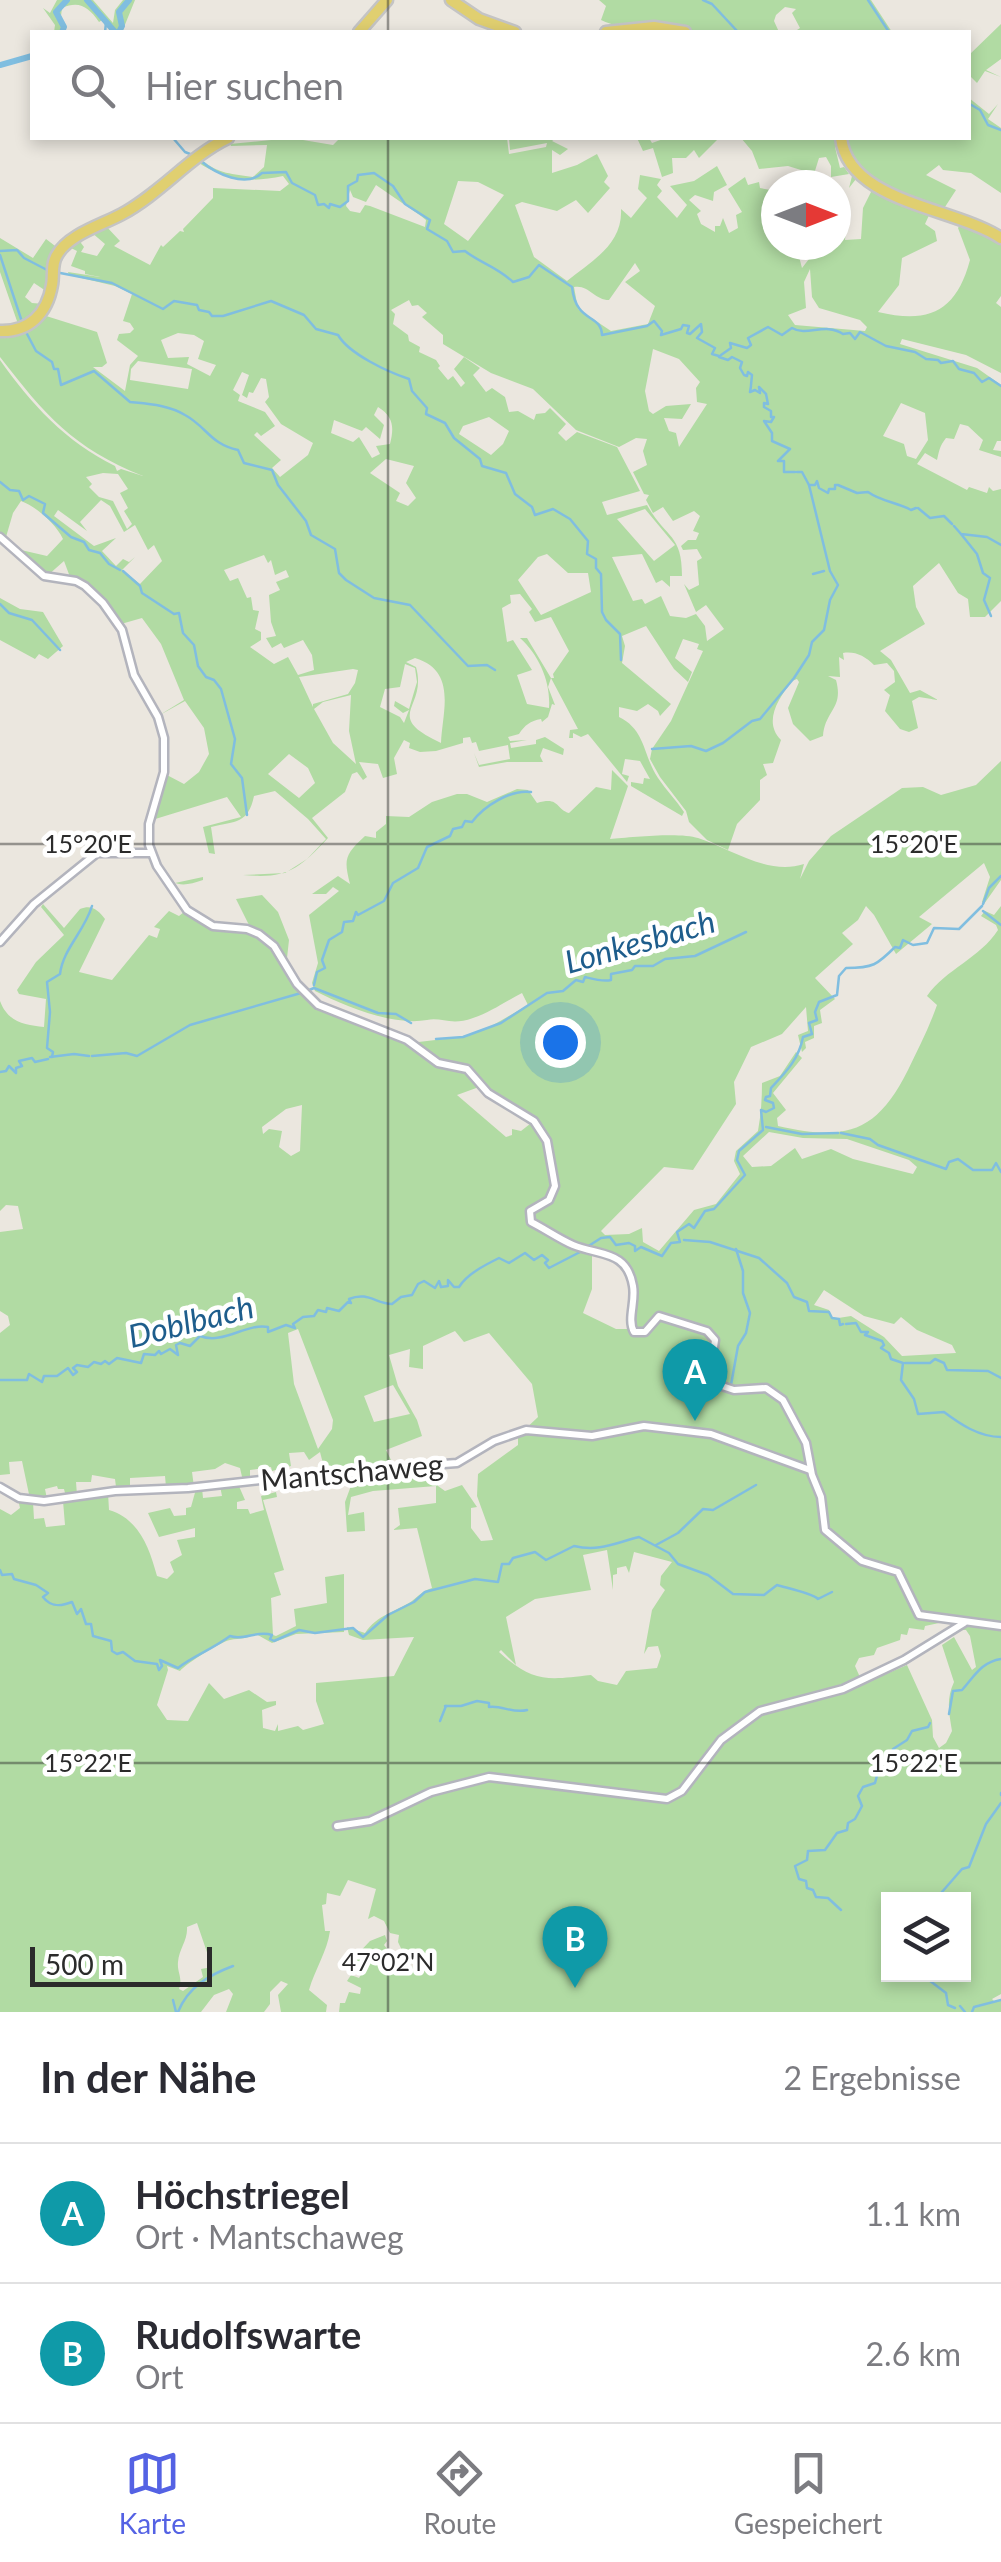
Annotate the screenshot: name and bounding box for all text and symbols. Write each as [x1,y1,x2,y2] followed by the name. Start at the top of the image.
[30,30,971,140] search box
[65,58,120,113] icon: search
[145,62,344,108] text: Hier suchen
[761,170,851,260] north arrow
[44,828,132,858] text: 15°20'E
[870,828,958,858] text: 15°20'E
[560,900,719,981] water label: Lonkesbach
[535,1017,586,1068] your location
[124,1286,257,1355] water label: Doblbach
[662,1338,728,1421] pin: A
[259,1445,445,1497] street label: Mantschaweg
[44,1747,132,1777] text: 15°22'E
[870,1747,958,1777] text: 15°22'E
[881,1892,971,1982] map controls
[881,1892,971,1982] button: layers
[542,1906,608,1988] pin: B
[30,1942,212,1986] scale bar
[342,1946,434,1976] text: 47°02'N
[45,1947,124,1981] text: 500 m
[40,2052,257,2102] text: In der Nähe
[784,2058,961,2097] text: 2 Ergebnisse
[135,2171,350,2217] text: Höchstriegel
[61,2194,84,2233] text: A
[866,2194,961,2233] text: 1.1 km
[135,2217,404,2256] text: Ort · Mantschaweg
[135,2311,361,2357] text: Rudolfswarte
[62,2334,83,2373] text: B
[866,2334,961,2373] text: 2.6 km
[135,2357,183,2396] text: Ort
[119,2446,186,2540] tab: Karte
[424,2446,496,2540] tab: Route
[734,2446,882,2540] tab: Gespeichert

